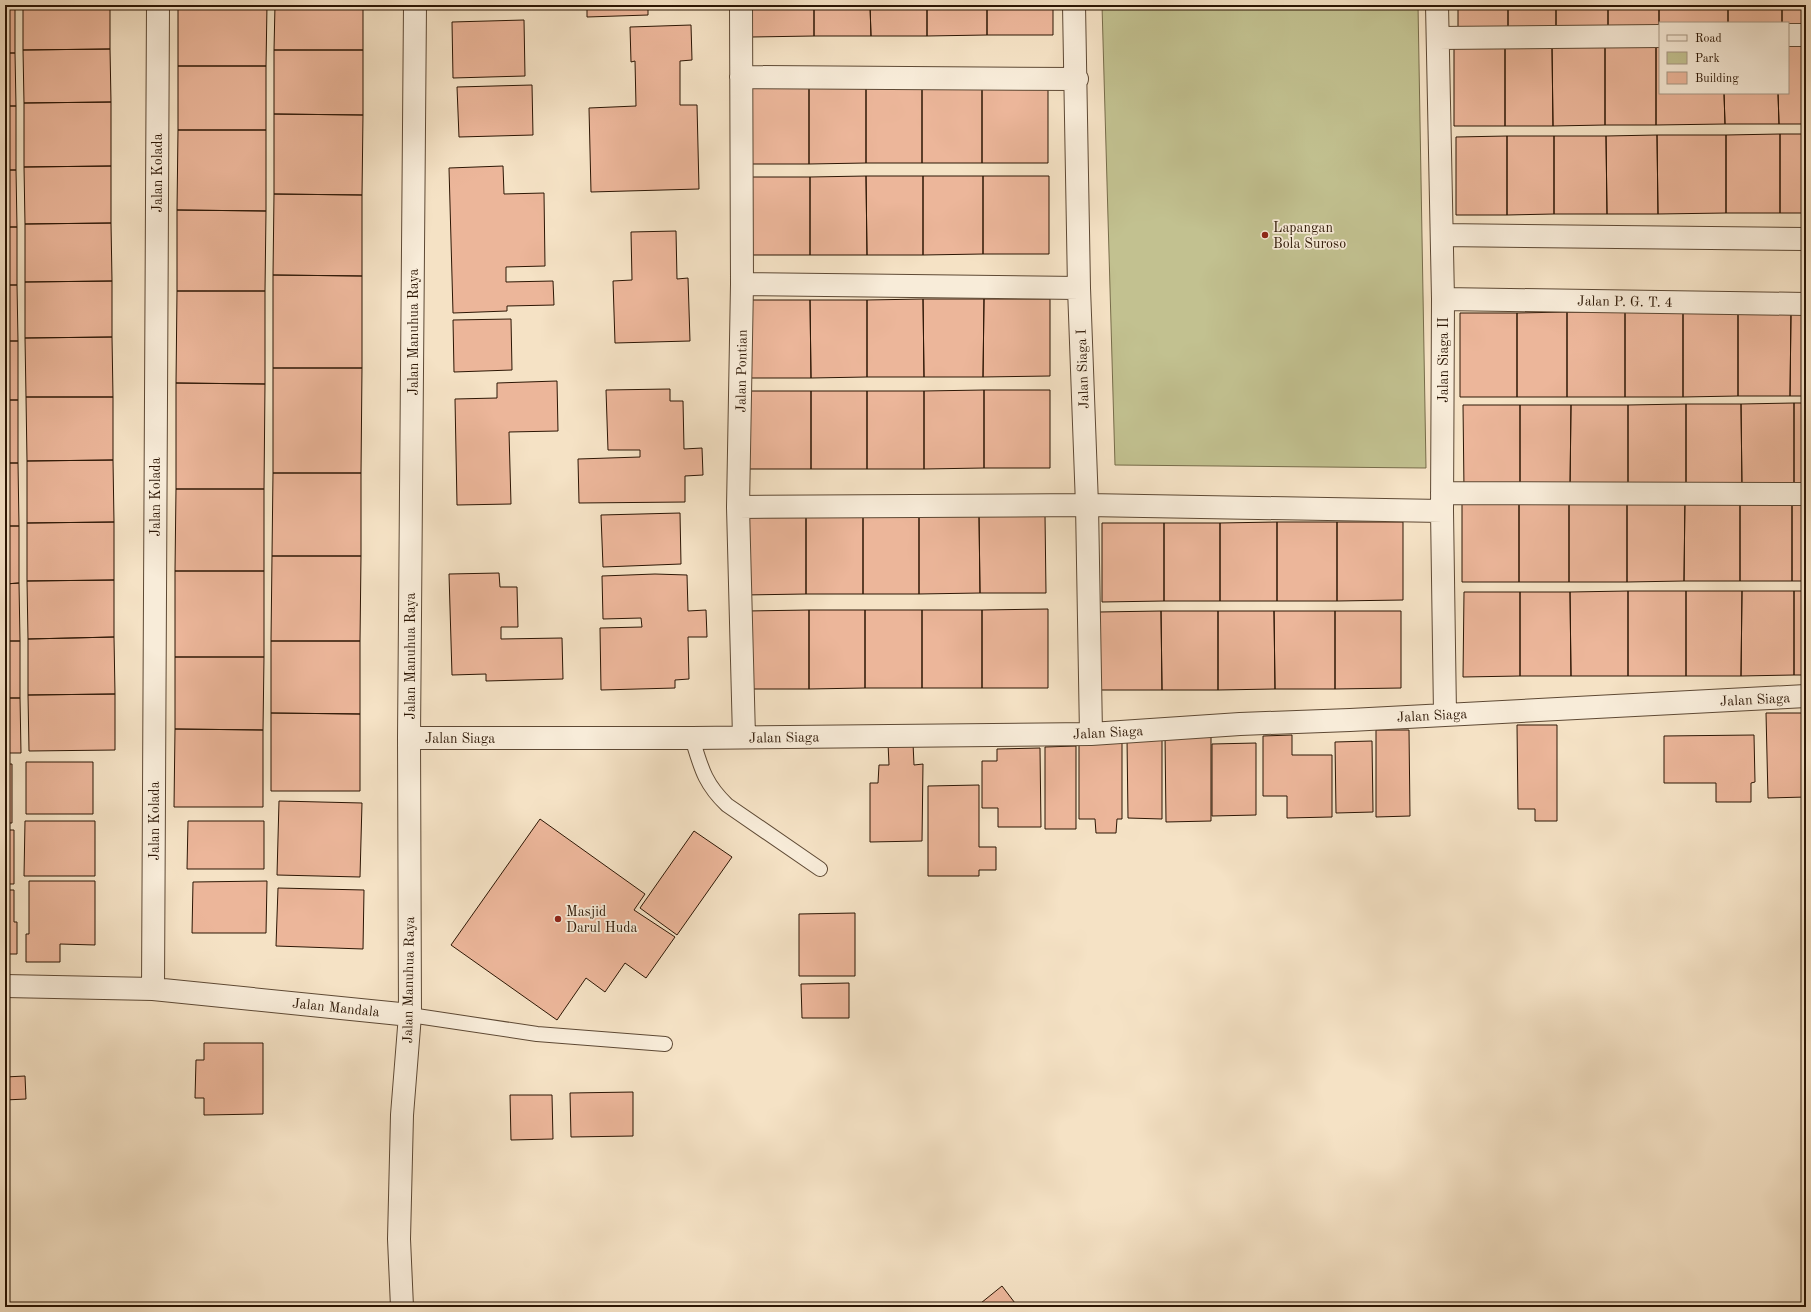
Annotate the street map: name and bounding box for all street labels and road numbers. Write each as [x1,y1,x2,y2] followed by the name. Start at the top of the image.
[151,133,165,213] street label: Jalan Kolada
[407,268,421,395] street label: Jalan Manuhua Raya
[1577,294,1673,310] street label: Jalan P. G. T. 4
[1437,317,1451,403] street label: Jalan Siaga II
[734,329,750,413] street label: Jalan Pontian
[1075,329,1091,409] street label: Jalan Siaga I
[149,457,163,537] street label: Jalan Kolada
[404,592,418,719] street label: Jalan Manuhua Raya
[1719,691,1791,709] street label: Jalan Siaga
[1396,707,1468,725] street label: Jalan Siaga
[1072,724,1144,742] street label: Jalan Siaga
[749,730,819,746] street label: Jalan Siaga
[425,732,495,746] street label: Jalan Siaga
[148,781,162,861] street label: Jalan Kolada
[401,916,417,1044] street label: Jalan Manuhua Raya
[292,996,380,1020] street label: Jalan Mandala

